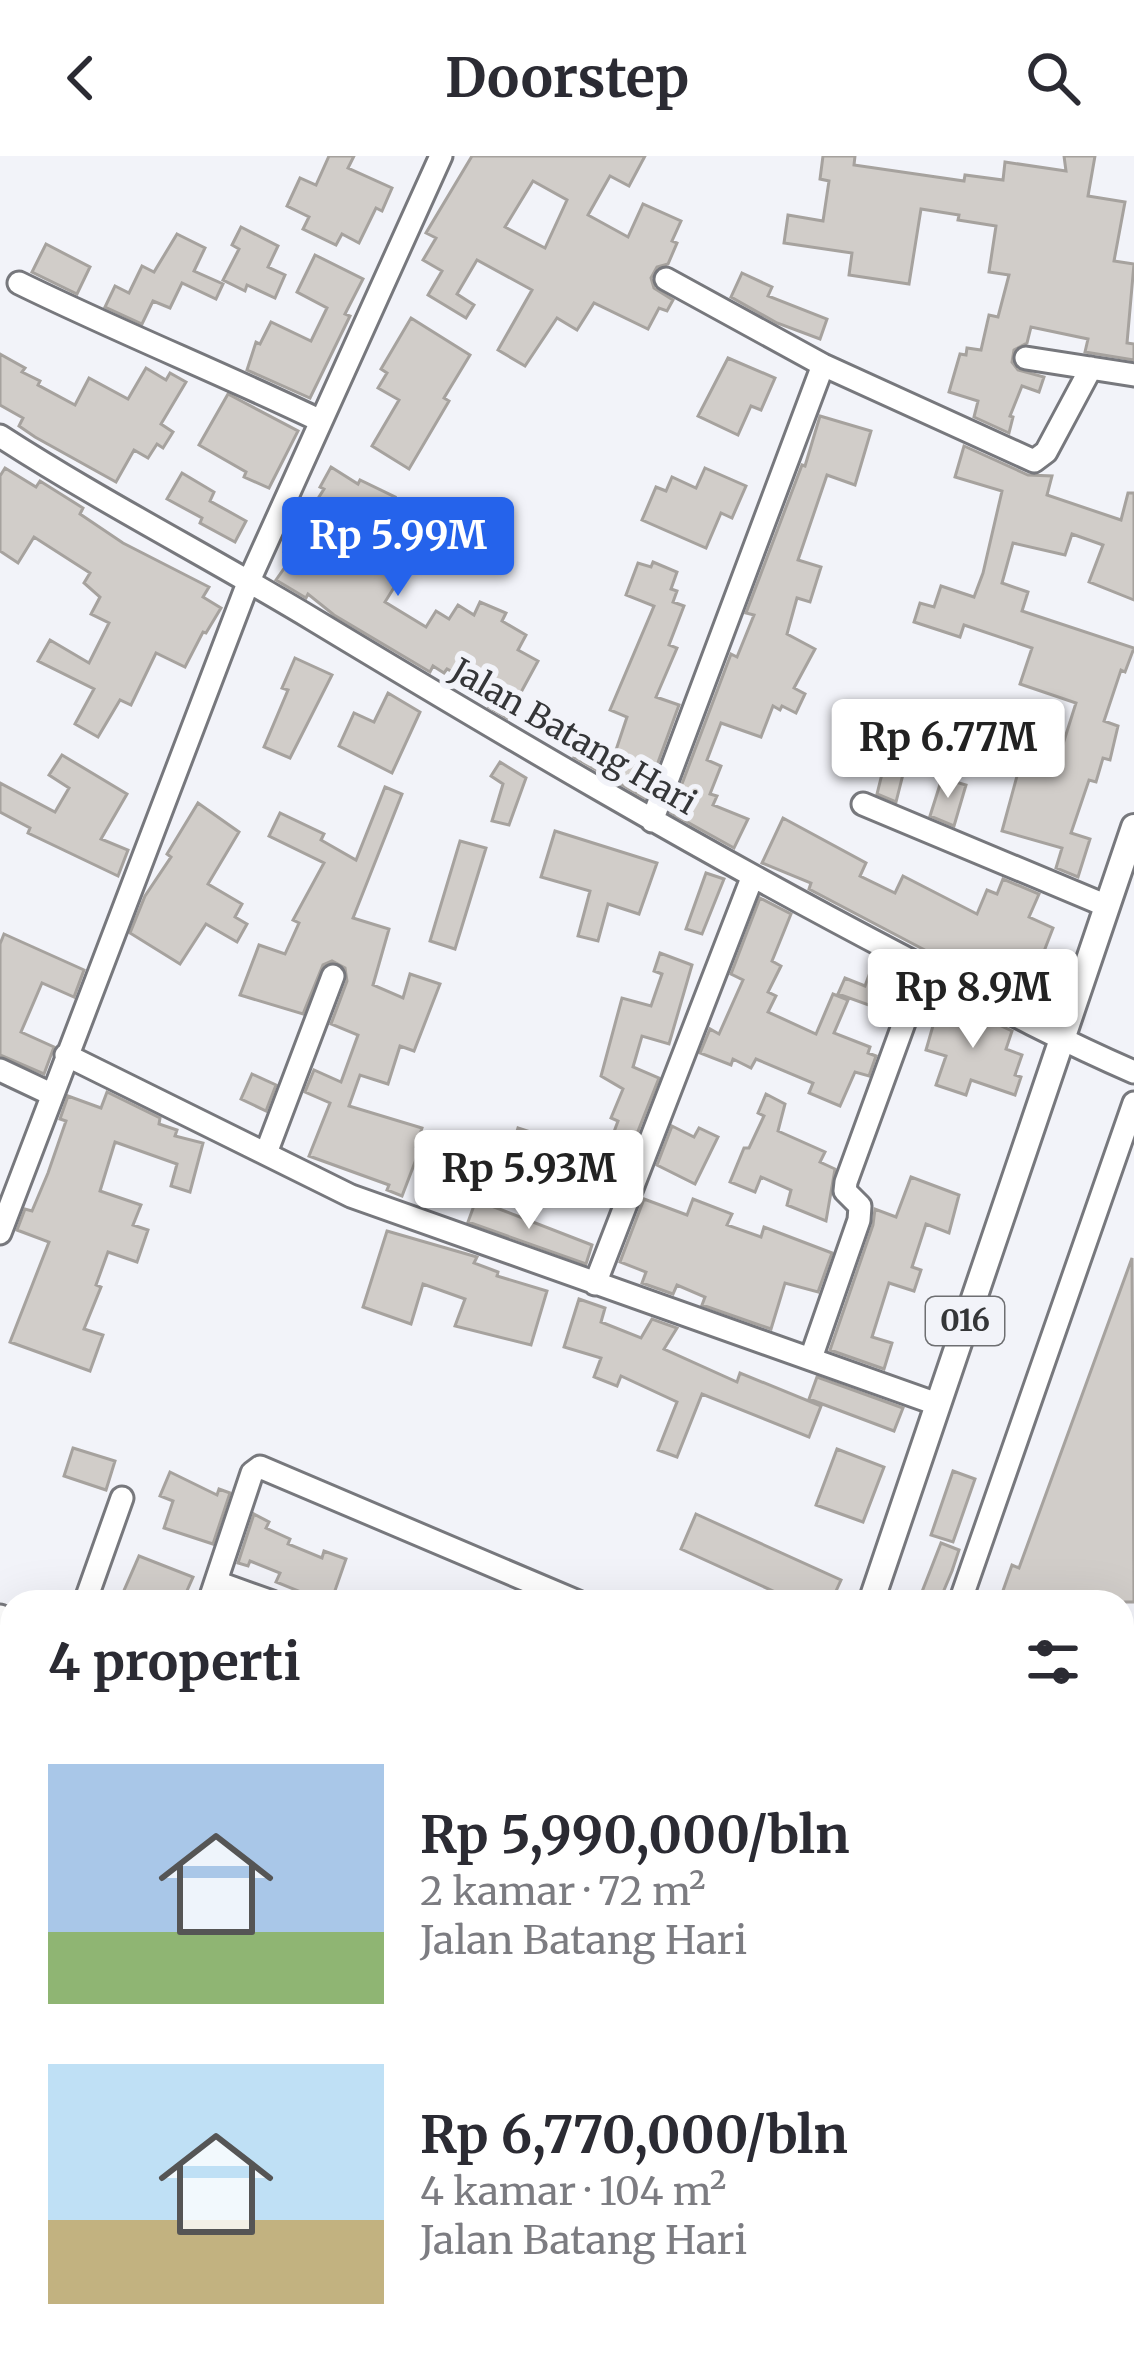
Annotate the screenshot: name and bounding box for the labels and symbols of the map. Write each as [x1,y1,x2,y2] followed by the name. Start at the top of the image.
[274,497,522,599] pin: Rp 5.99M
[443,649,704,823] street label: Jalan Batang Hari
[824,699,1072,801] pin: Rp 6.77M
[862,949,1084,1051] pin: Rp 8.9M
[405,1130,653,1232] pin: Rp 5.93M
[926,1297,1004,1345] road number: 016

